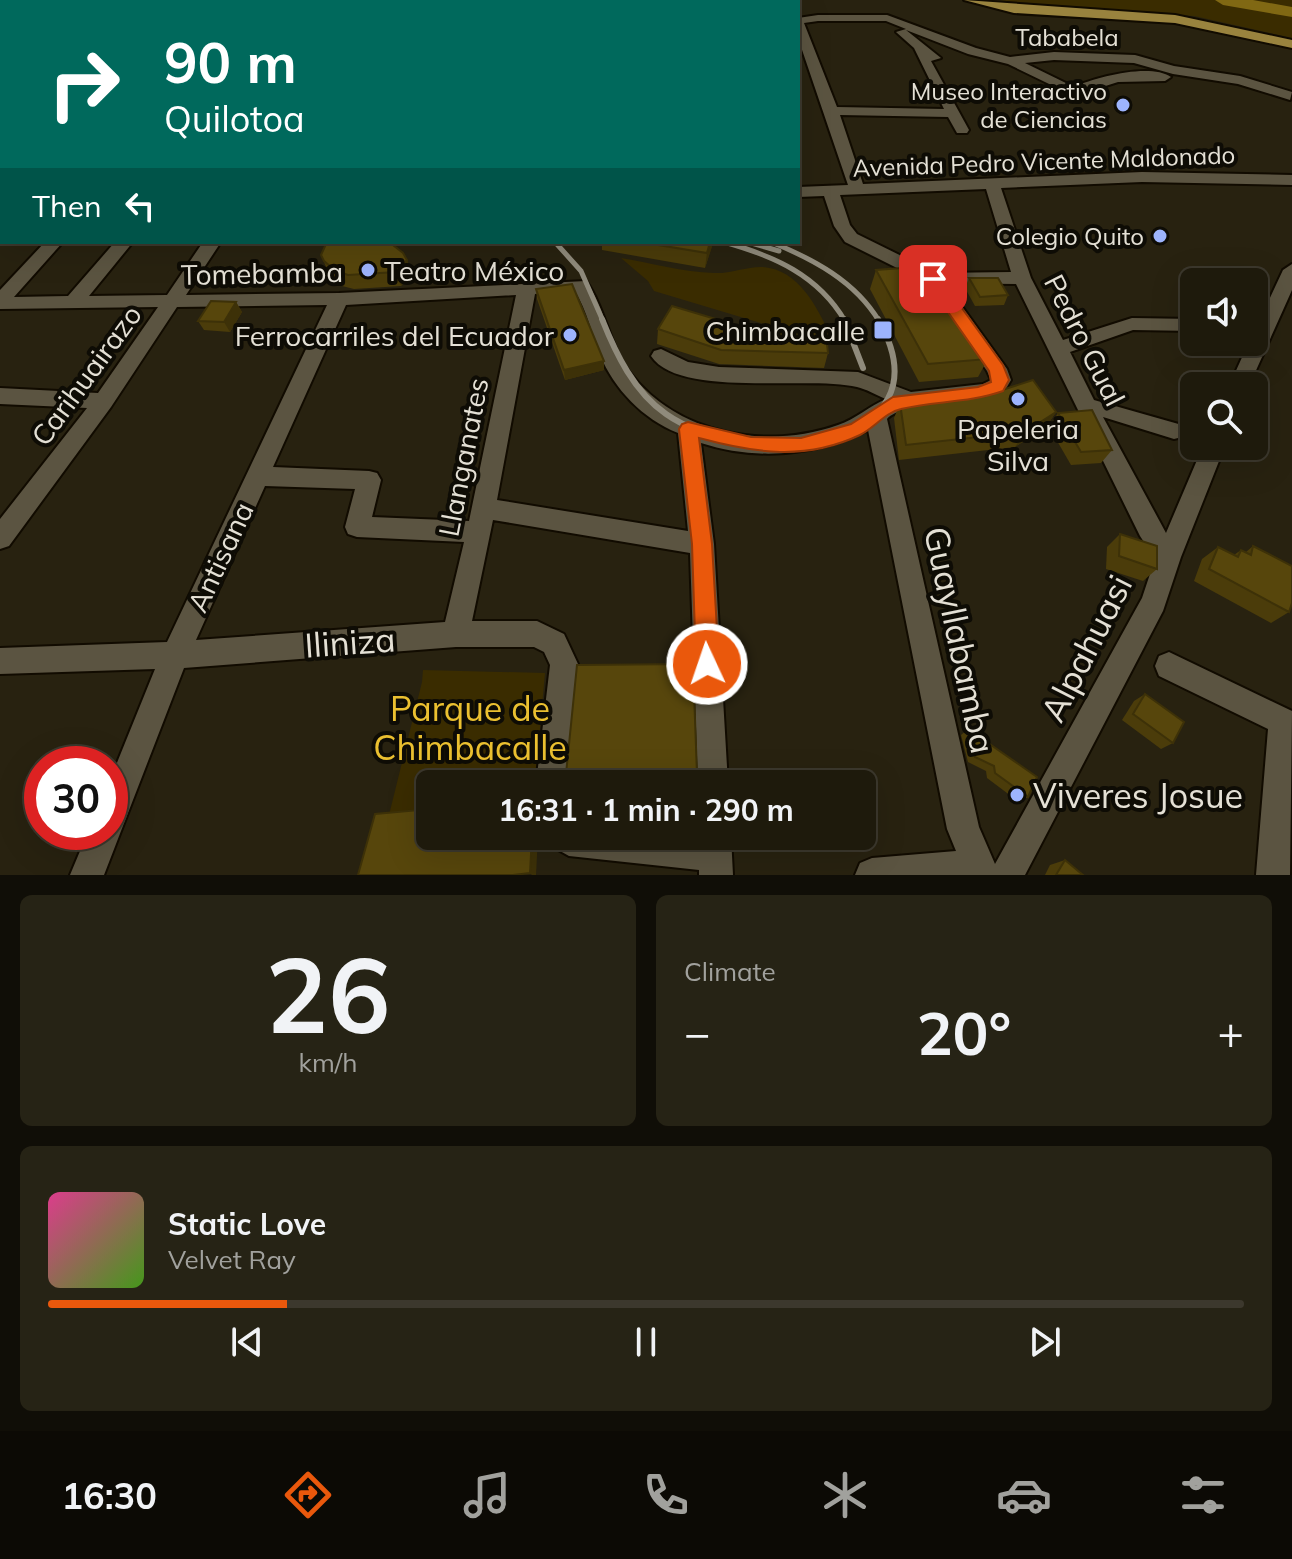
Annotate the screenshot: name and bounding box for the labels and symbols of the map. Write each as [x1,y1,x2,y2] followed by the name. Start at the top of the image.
[1015,22,1119,52] street label: Tababela
[911,76,1107,134] place label: Museo Interactivo de Ciencias
[1114,96,1132,114] marker: Museo Interactivo de Ciencias
[852,139,1236,183] street label: Avenida Pedro Vicente Maldonado
[996,221,1144,251] place label: Colegio Quito
[1151,227,1169,245] marker: Colegio Quito
[899,245,967,313] pin
[384,253,564,288] place label: Teatro México
[181,254,343,292] street label: Tomebamba
[359,261,377,279] marker: Teatro México
[1037,268,1133,412] street label: Pedro Gual
[23,298,149,452] street label: Carihuairazo
[705,313,865,348] place label: Chimbacalle
[235,318,555,353] place label: Ferrocarriles del Ecuador
[872,319,894,341] marker: Chimbacalle
[561,326,579,344] marker: Ferrocarriles del Ecuador
[430,375,496,539] street label: Llanganates
[1009,390,1027,408] marker: Papeleria Silva
[957,411,1079,478] place label: Papeleria Silva
[179,496,261,618] street label: Antisana
[915,523,1005,757] street label: Guayllabamba
[1031,568,1141,728] street label: Alpahuasi
[303,617,397,667] street label: Iliniza
[665,622,749,706] position arrow
[373,687,567,769] park label: Parque de Chimbacalle
[24,746,128,850] speed limit sign: 30
[1033,774,1243,817] place label: Viveres Josue
[1008,786,1026,804] marker: Viveres Josue

